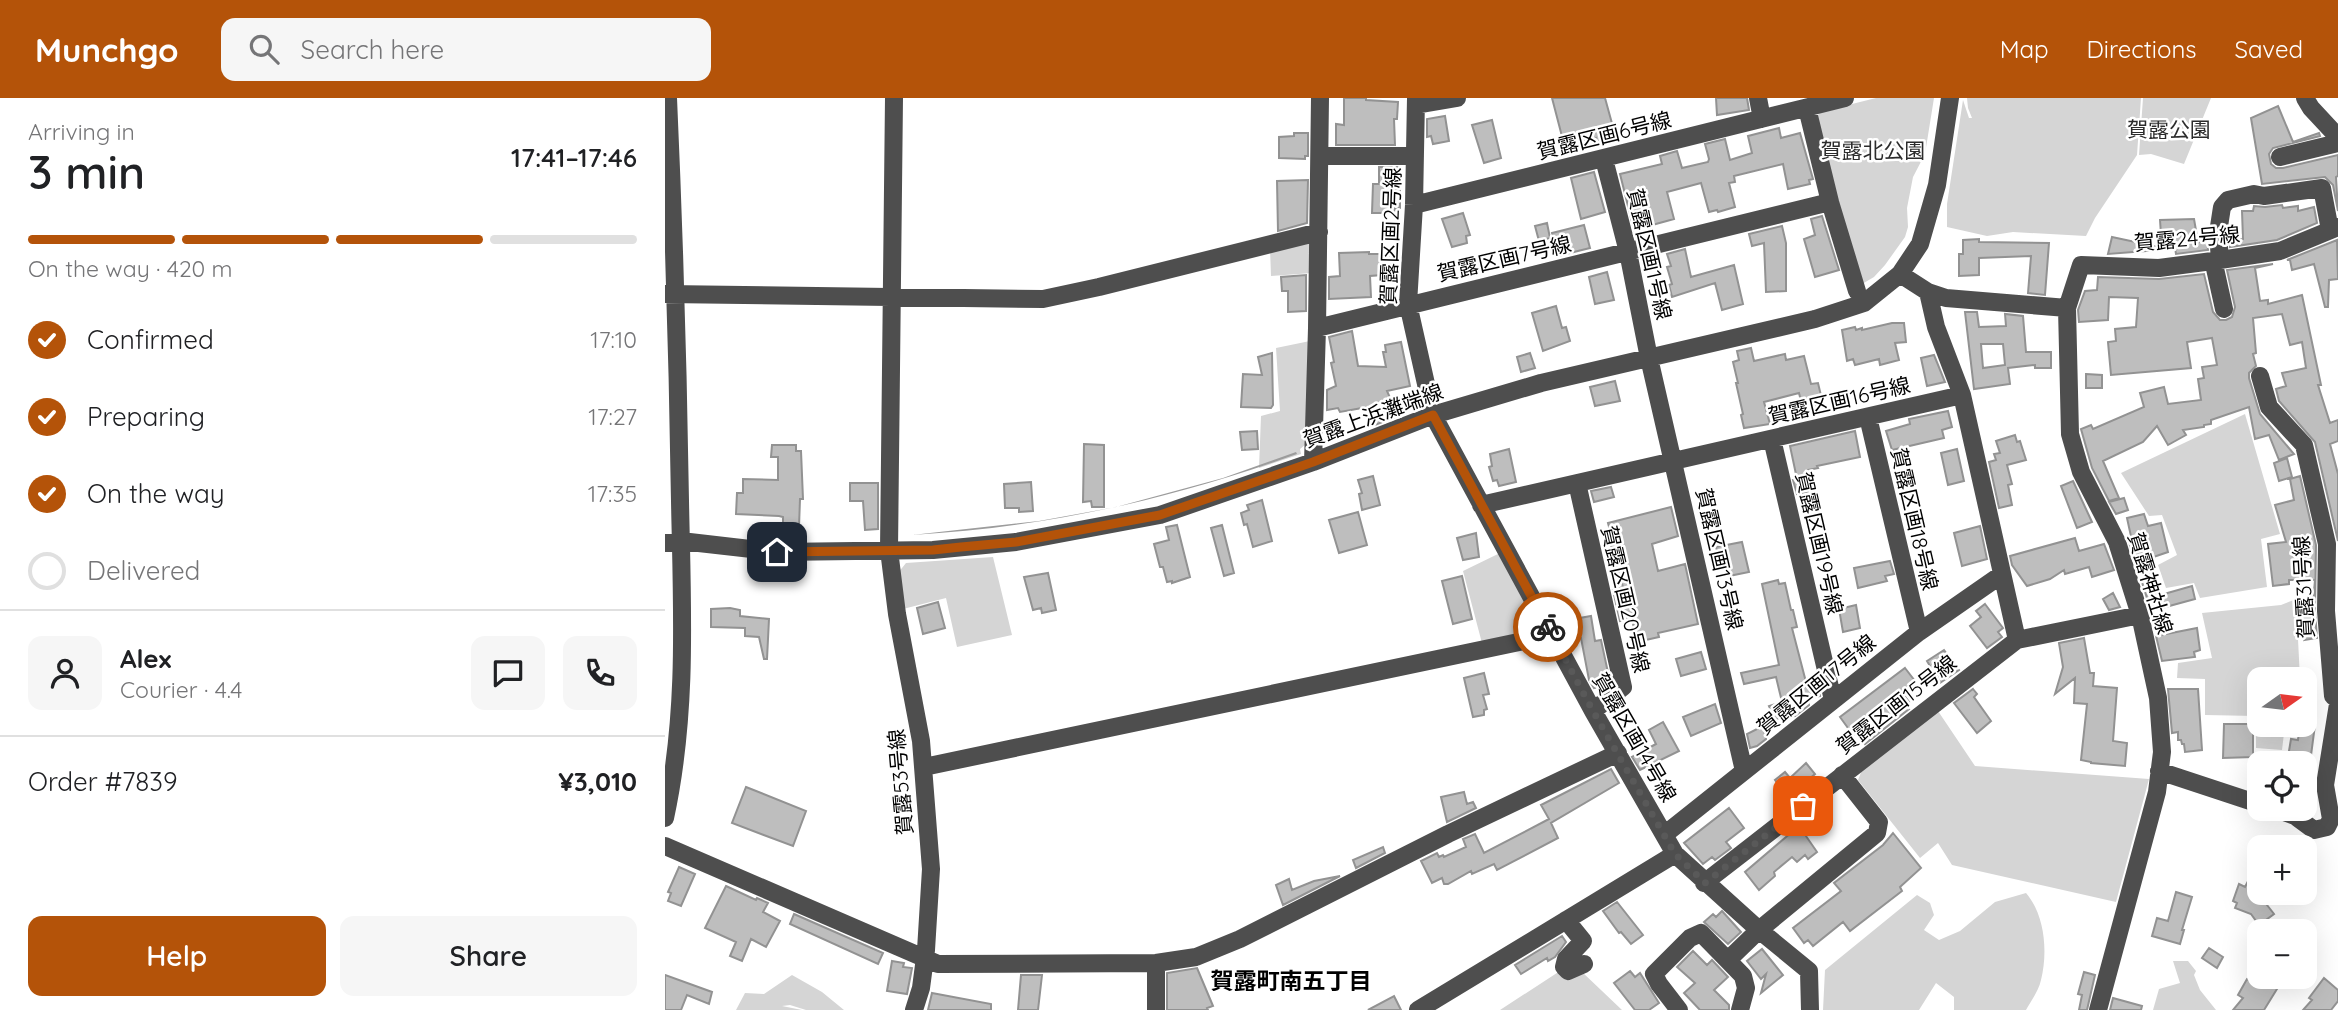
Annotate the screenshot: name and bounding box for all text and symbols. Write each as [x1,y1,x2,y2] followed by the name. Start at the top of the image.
[221,18,711,81] search box
[35,29,179,70] text: Munchgo
[245,30,283,68] icon: search
[301,33,444,66] text: Search here
[2000,34,2049,64] text: Map
[2087,34,2197,64] text: Directions
[2235,34,2303,64] text: Saved
[1534,106,1674,164] street label: 賀露区画6号線
[2127,116,2211,142] park label: 賀露公園
[28,117,135,146] text: Arriving in
[1821,137,1926,163] park label: 賀露北公園
[511,141,637,174] text: 17:41–17:46
[28,143,145,201] text: 3 min
[1375,167,1405,305] street label: 賀露区画2号線
[1622,186,1678,322] street label: 賀露区画1号線
[2133,220,2241,256] street label: 賀露24号線
[1434,230,1574,286] street label: 賀露区画7号線
[28,254,233,283] text: On the way · 420 m
[28,321,66,359] icon: check
[87,323,214,356] text: Confirmed
[590,325,637,354] text: 17:10
[1765,371,1913,429] street label: 賀露区画16号線
[1299,378,1447,452] street label: 賀露上浜灘端線
[28,398,66,436] icon: check
[87,400,205,433] text: Preparing
[588,402,637,431] text: 17:27
[1886,445,1944,593] street label: 賀露区画18号線
[1791,469,1849,617] street label: 賀露区画19号線
[28,475,66,513] icon: check
[87,477,225,510] text: On the way
[588,479,637,508] text: 17:35
[1691,486,1749,632] street label: 賀露区画13号線
[747,522,807,582] pin
[1596,523,1656,675] street label: 賀露区画20号線
[2123,529,2179,637] street label: 賀露神社線
[758,533,796,571] icon: home
[2287,535,2319,639] street label: 賀露31号線
[87,554,200,587] text: Delivered
[1513,592,1583,662] courier
[1529,608,1567,646] icon: bike
[1752,628,1880,740] street label: 賀露区画17号線
[28,636,102,710] button: person
[471,636,545,710] button: chat
[563,636,637,710] button: phone
[120,642,171,675] text: Alex
[1831,649,1961,759] street label: 賀露区画15号線
[2247,667,2317,737] north arrow
[2247,667,2317,989] map controls
[1588,668,1682,806] street label: 賀露区画14号線
[120,675,242,704] text: Courier · 4.4
[882,728,918,836] street label: 賀露53号線
[2247,751,2317,821] button: locate
[28,765,177,798] text: Order #7839
[558,765,637,798] text: ¥3,010
[1773,776,1833,836] pin
[1784,787,1822,825] icon: bag
[2247,835,2317,905] button: +
[28,916,326,996] button: Help
[340,916,637,996] button: Share
[2247,919,2317,989] button: −
[1211,966,1372,995] district label: 賀露町南五丁目

